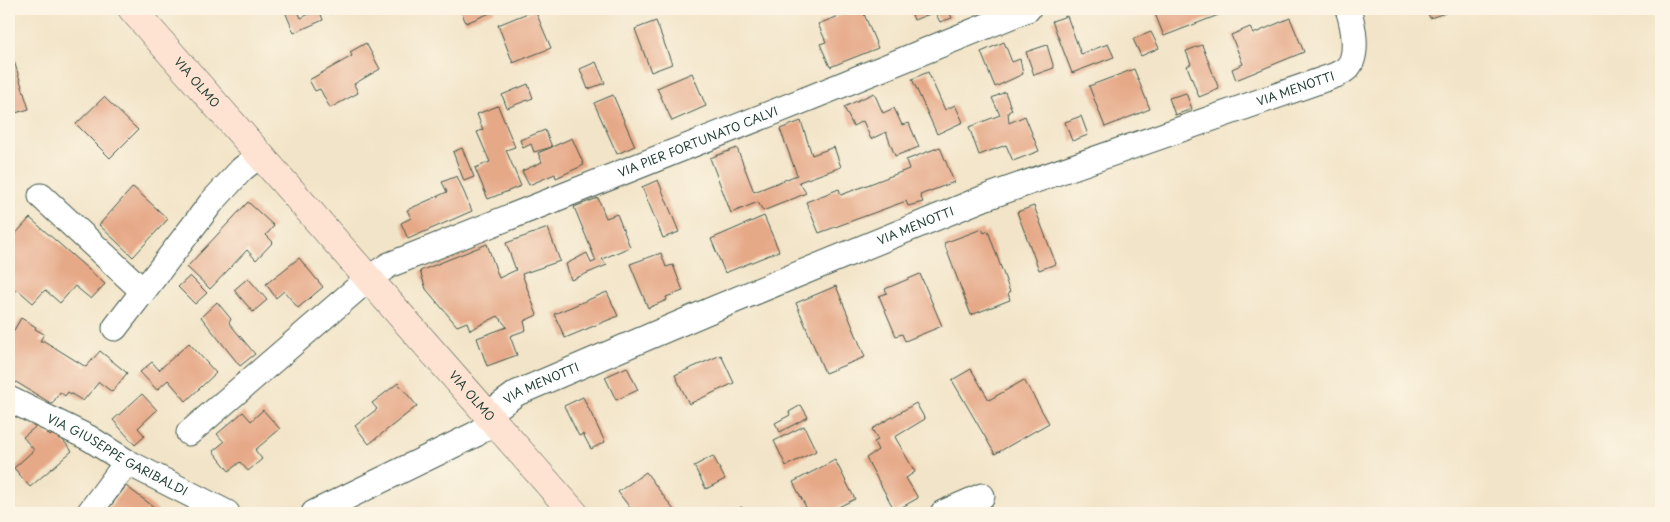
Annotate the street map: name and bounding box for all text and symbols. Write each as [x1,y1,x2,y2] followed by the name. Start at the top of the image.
[170,53,224,111] street label: VIA OLMO
[1254,66,1337,110] street label: VIA MENOTTI
[615,101,781,181] street label: VIA PIER FORTUNATO CALVI
[874,201,956,249] street label: VIA MENOTTI
[499,358,582,408] street label: VIA MENOTTI
[445,366,499,425] street label: VIA OLMO
[44,409,191,499] street label: VIA GIUSEPPE GARIBALDI

